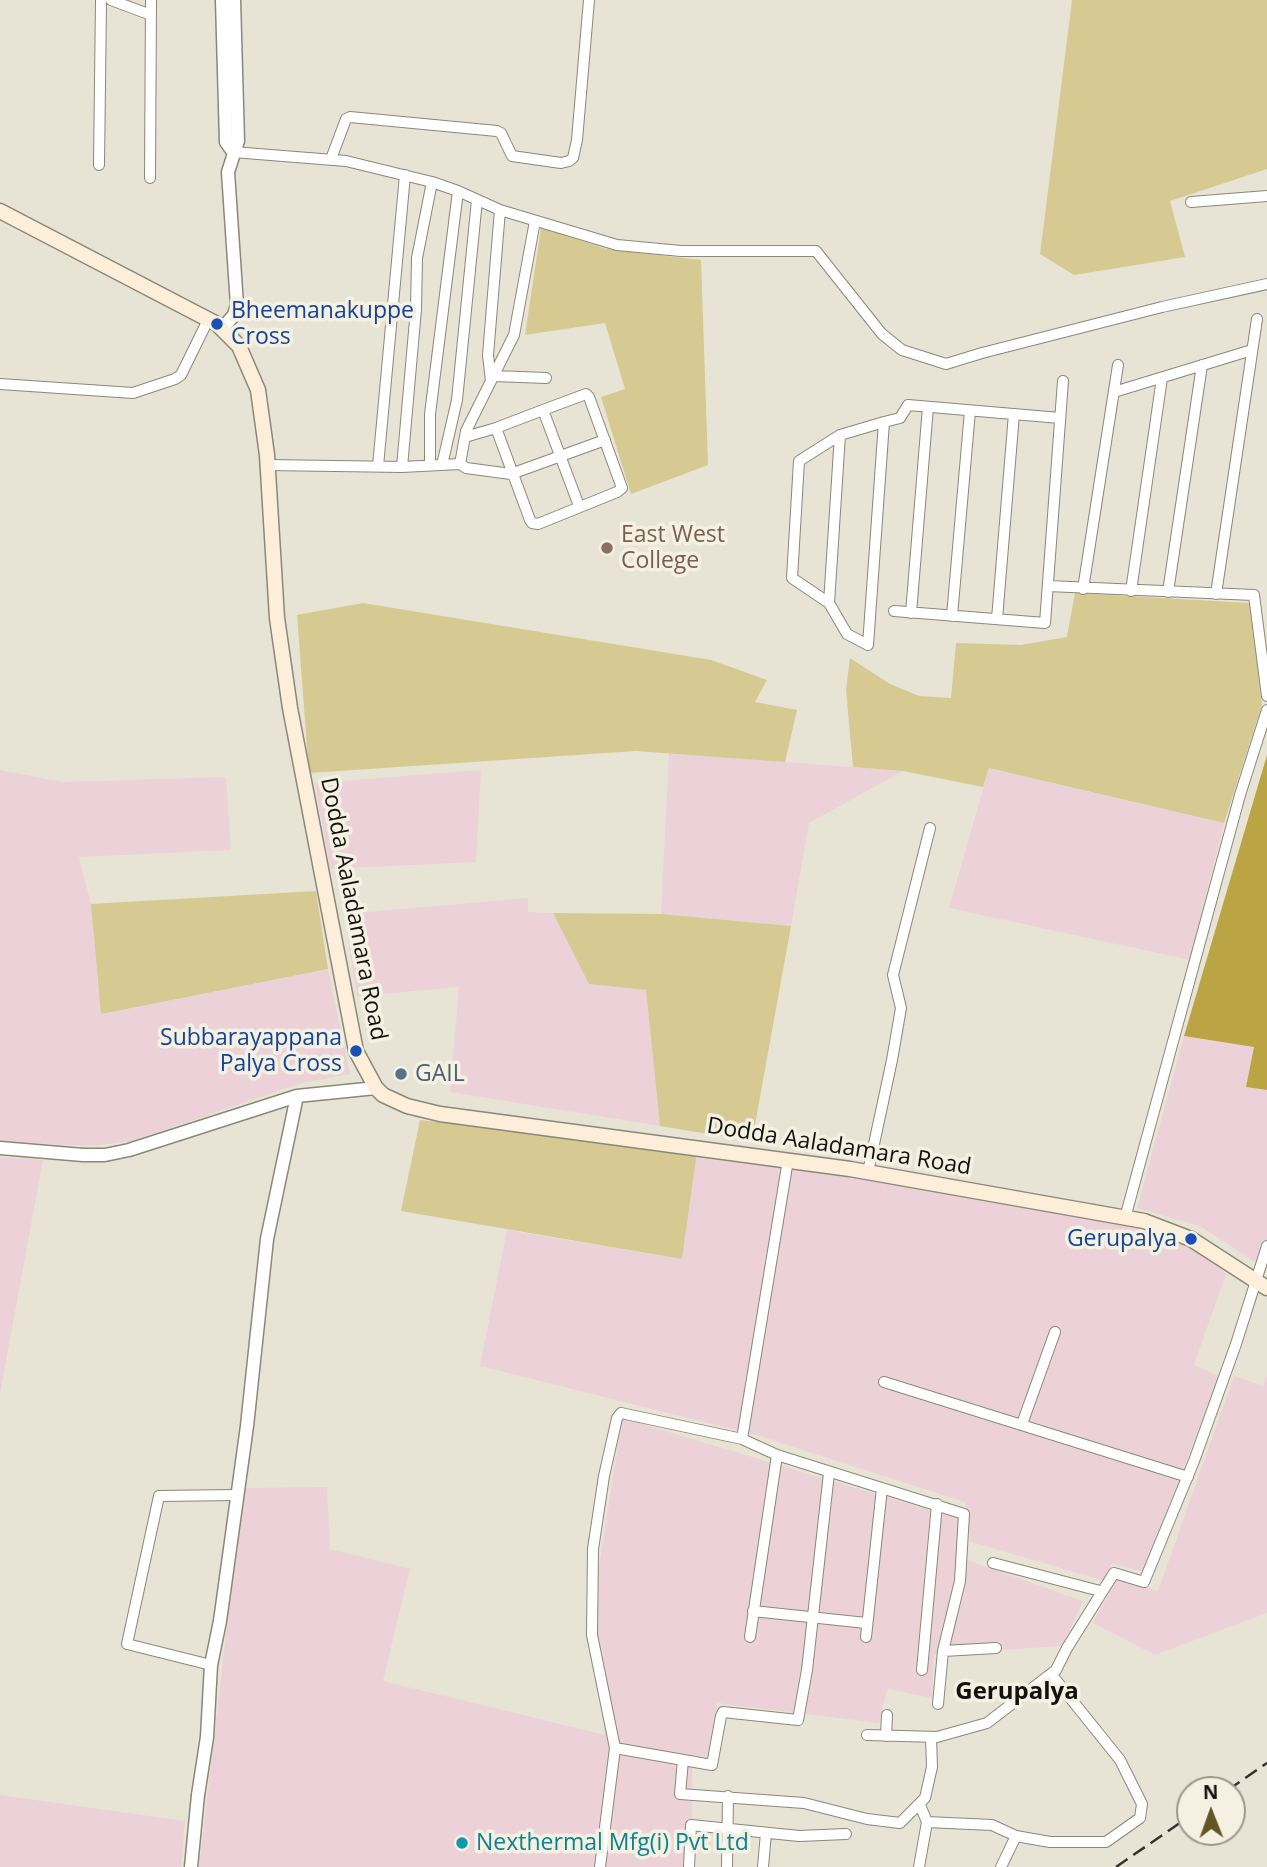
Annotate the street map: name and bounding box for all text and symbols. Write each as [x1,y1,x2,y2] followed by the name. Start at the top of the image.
[231,297,414,351] place label: Bheemanakuppe Cross
[209,316,225,332] marker: Bheemanakuppe Cross
[621,521,725,575] place label: East West College
[599,540,615,556] marker: East West College
[314,775,392,1043] street label: Dodda Aaladamara Road
[160,1024,342,1078] place label: Subbarayappana Palya Cross
[348,1043,364,1059] marker: Subbarayappana Palya Cross
[415,1060,465,1088] place label: GAIL
[393,1066,409,1082] marker: GAIL
[705,1112,973,1182] street label: Dodda Aaladamara Road
[1067,1225,1177,1253] place label: Gerupalya
[1183,1231,1199,1247] marker: Gerupalya
[955,1678,1079,1706] district label: Gerupalya
[1176,1776,1246,1846] north arrow
[1203,1779,1219,1805] text: N
[476,1829,749,1857] place label: Nexthermal Mfg(i) Pvt Ltd
[454,1835,470,1851] marker: Nexthermal Mfg(i) Pvt Ltd

